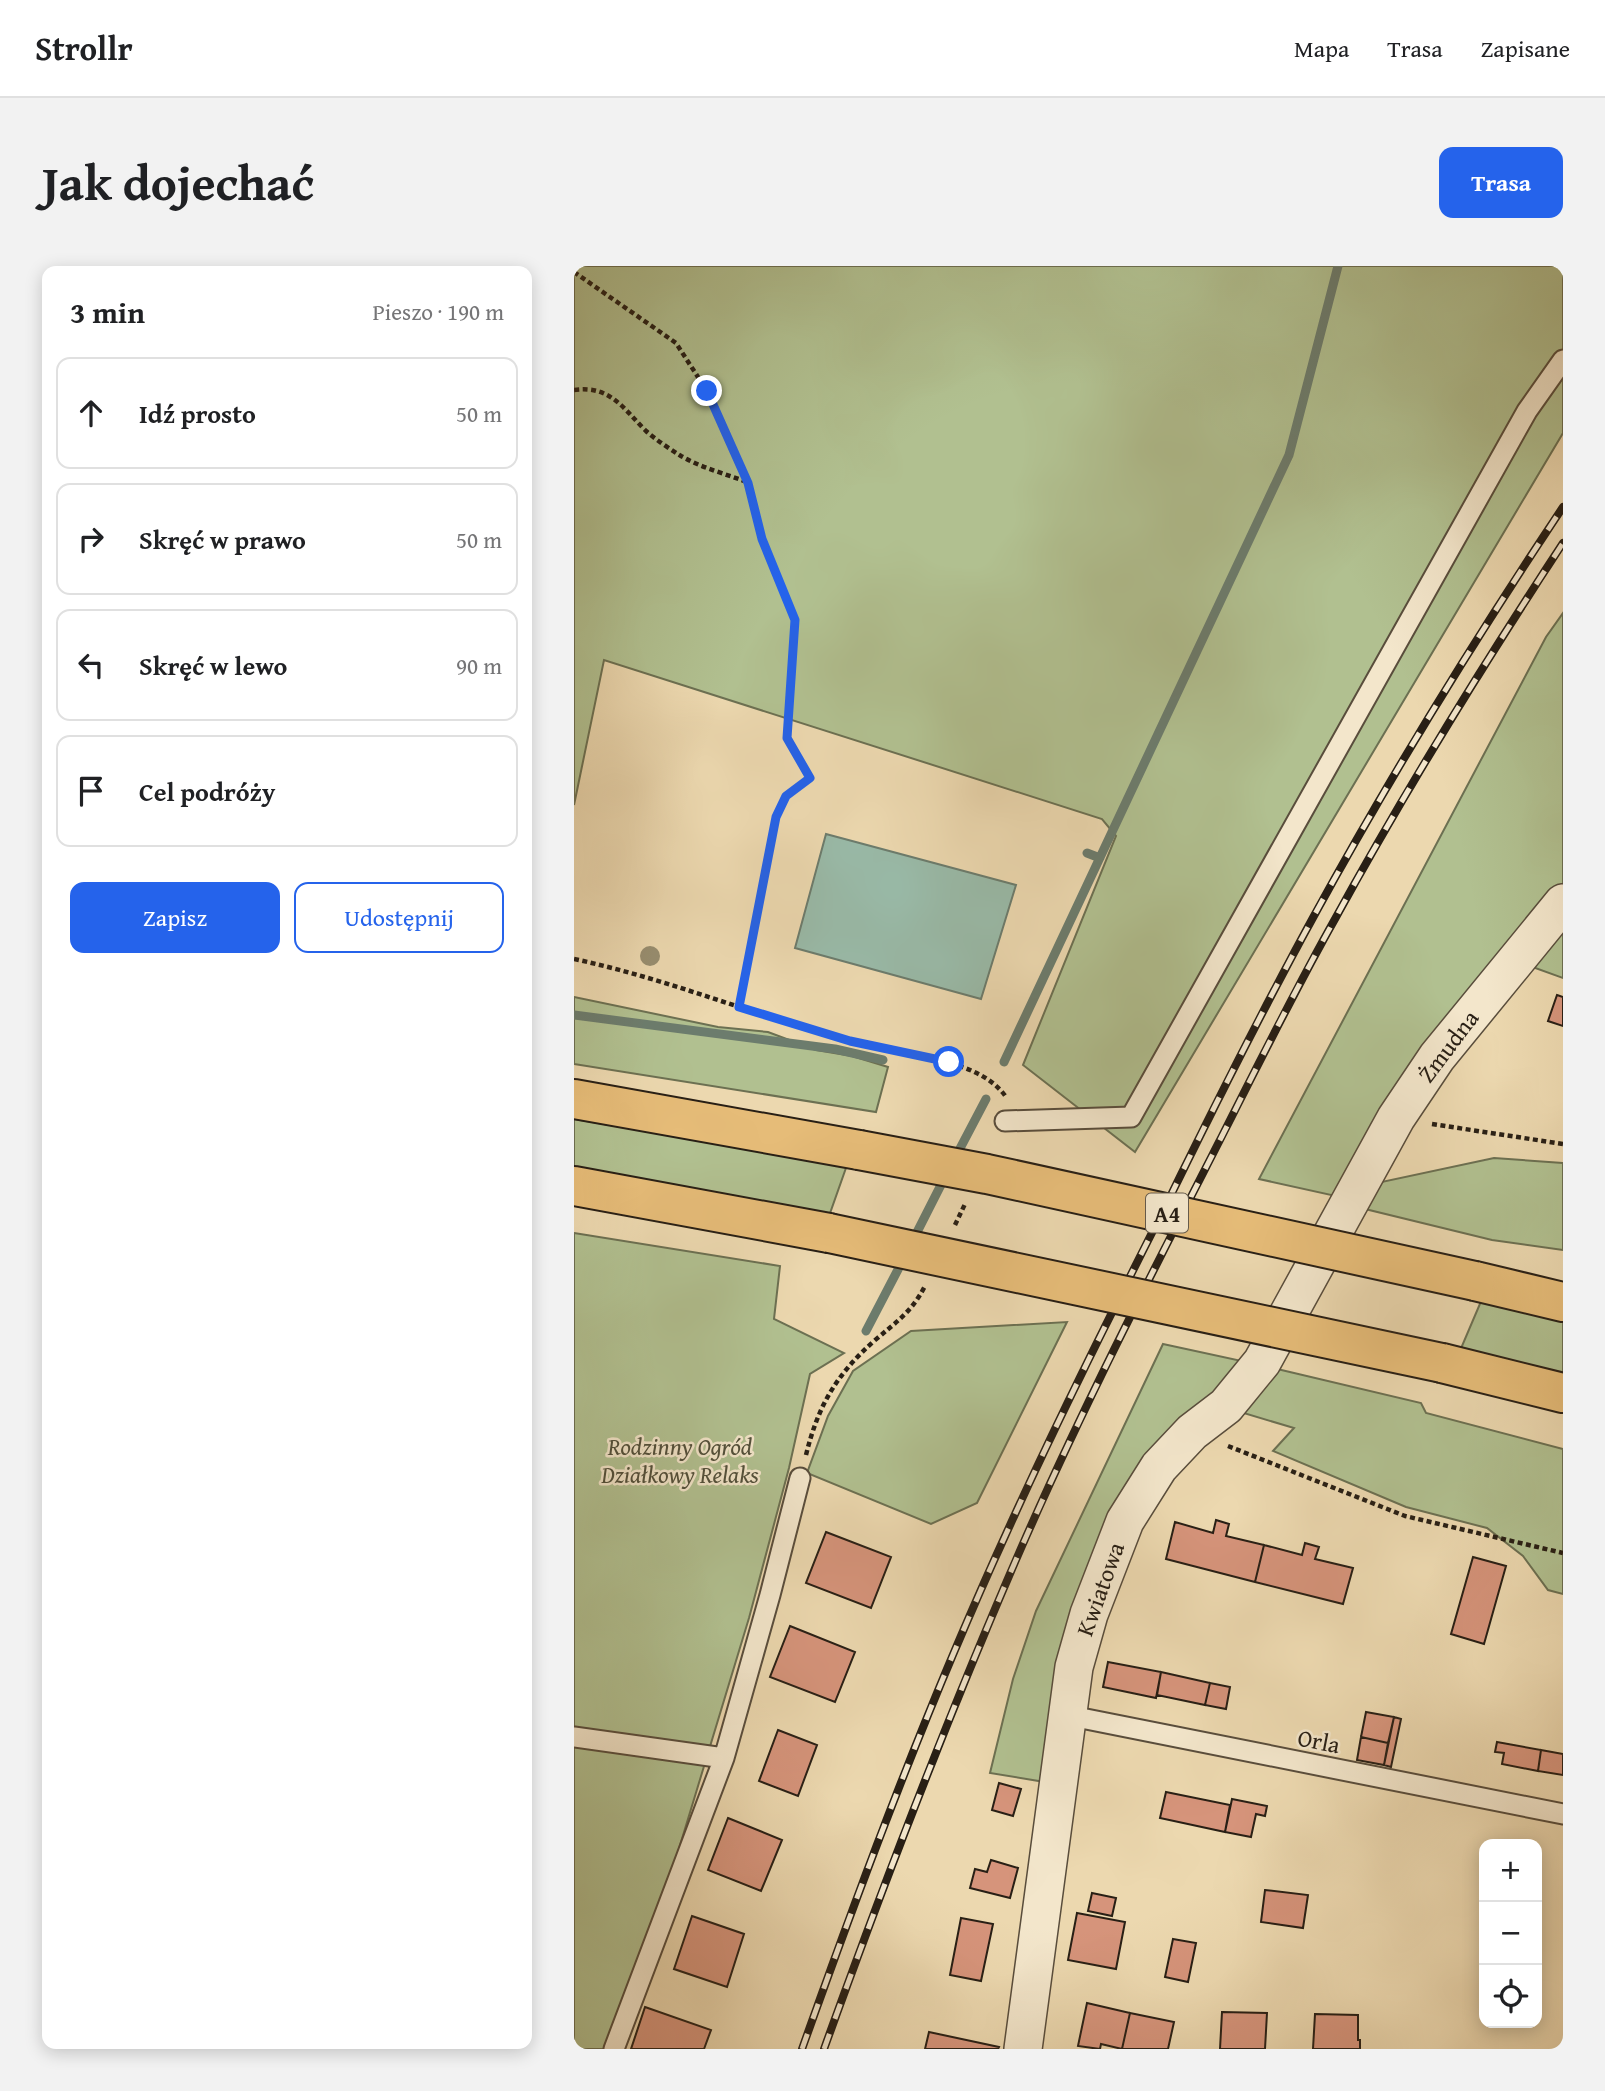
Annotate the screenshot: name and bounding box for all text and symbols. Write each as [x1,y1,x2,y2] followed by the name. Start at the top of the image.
[35,24,133,72] text: Strollr
[1294,31,1349,66] text: Mapa
[1387,31,1443,66] text: Trasa
[1481,31,1570,66] text: Zapisane
[42,146,314,218] text: Jak dojechać
[1439,147,1563,218] button: Trasa
[70,290,145,334] text: 3 min
[372,295,504,328] text: Pieszo · 190 m
[691,375,722,406] route end
[72,394,110,432] icon: ahead
[139,394,256,433] text: Idź prosto
[456,397,502,430] text: 50 m
[72,520,110,558] icon: right
[139,520,306,559] text: Skręć w prawo
[456,523,502,556] text: 50 m
[72,646,110,684] icon: left
[139,646,287,685] text: Skręć w lewo
[456,649,502,682] text: 90 m
[72,772,110,810] icon: arrive
[139,772,275,811] text: Cel podróży
[70,882,280,953] button: Zapisz
[294,882,504,953] button: Udostępnij
[1409,1002,1487,1090] street label: Żmudna
[933,1046,964,1077] route start
[1146,1194,1188,1232] road number: A4
[600,1429,759,1492] park label: Rodzinny Ogród Działkowy Relaks
[1067,1536,1133,1641] street label: Kwiatowa
[1295,1720,1344,1762] street label: Orla
[1479,1839,1542,2028] map controls
[1479,1839,1542,1902] button: +
[1479,1902,1542,1965] button: −
[1479,1965,1542,2028] button: locate

